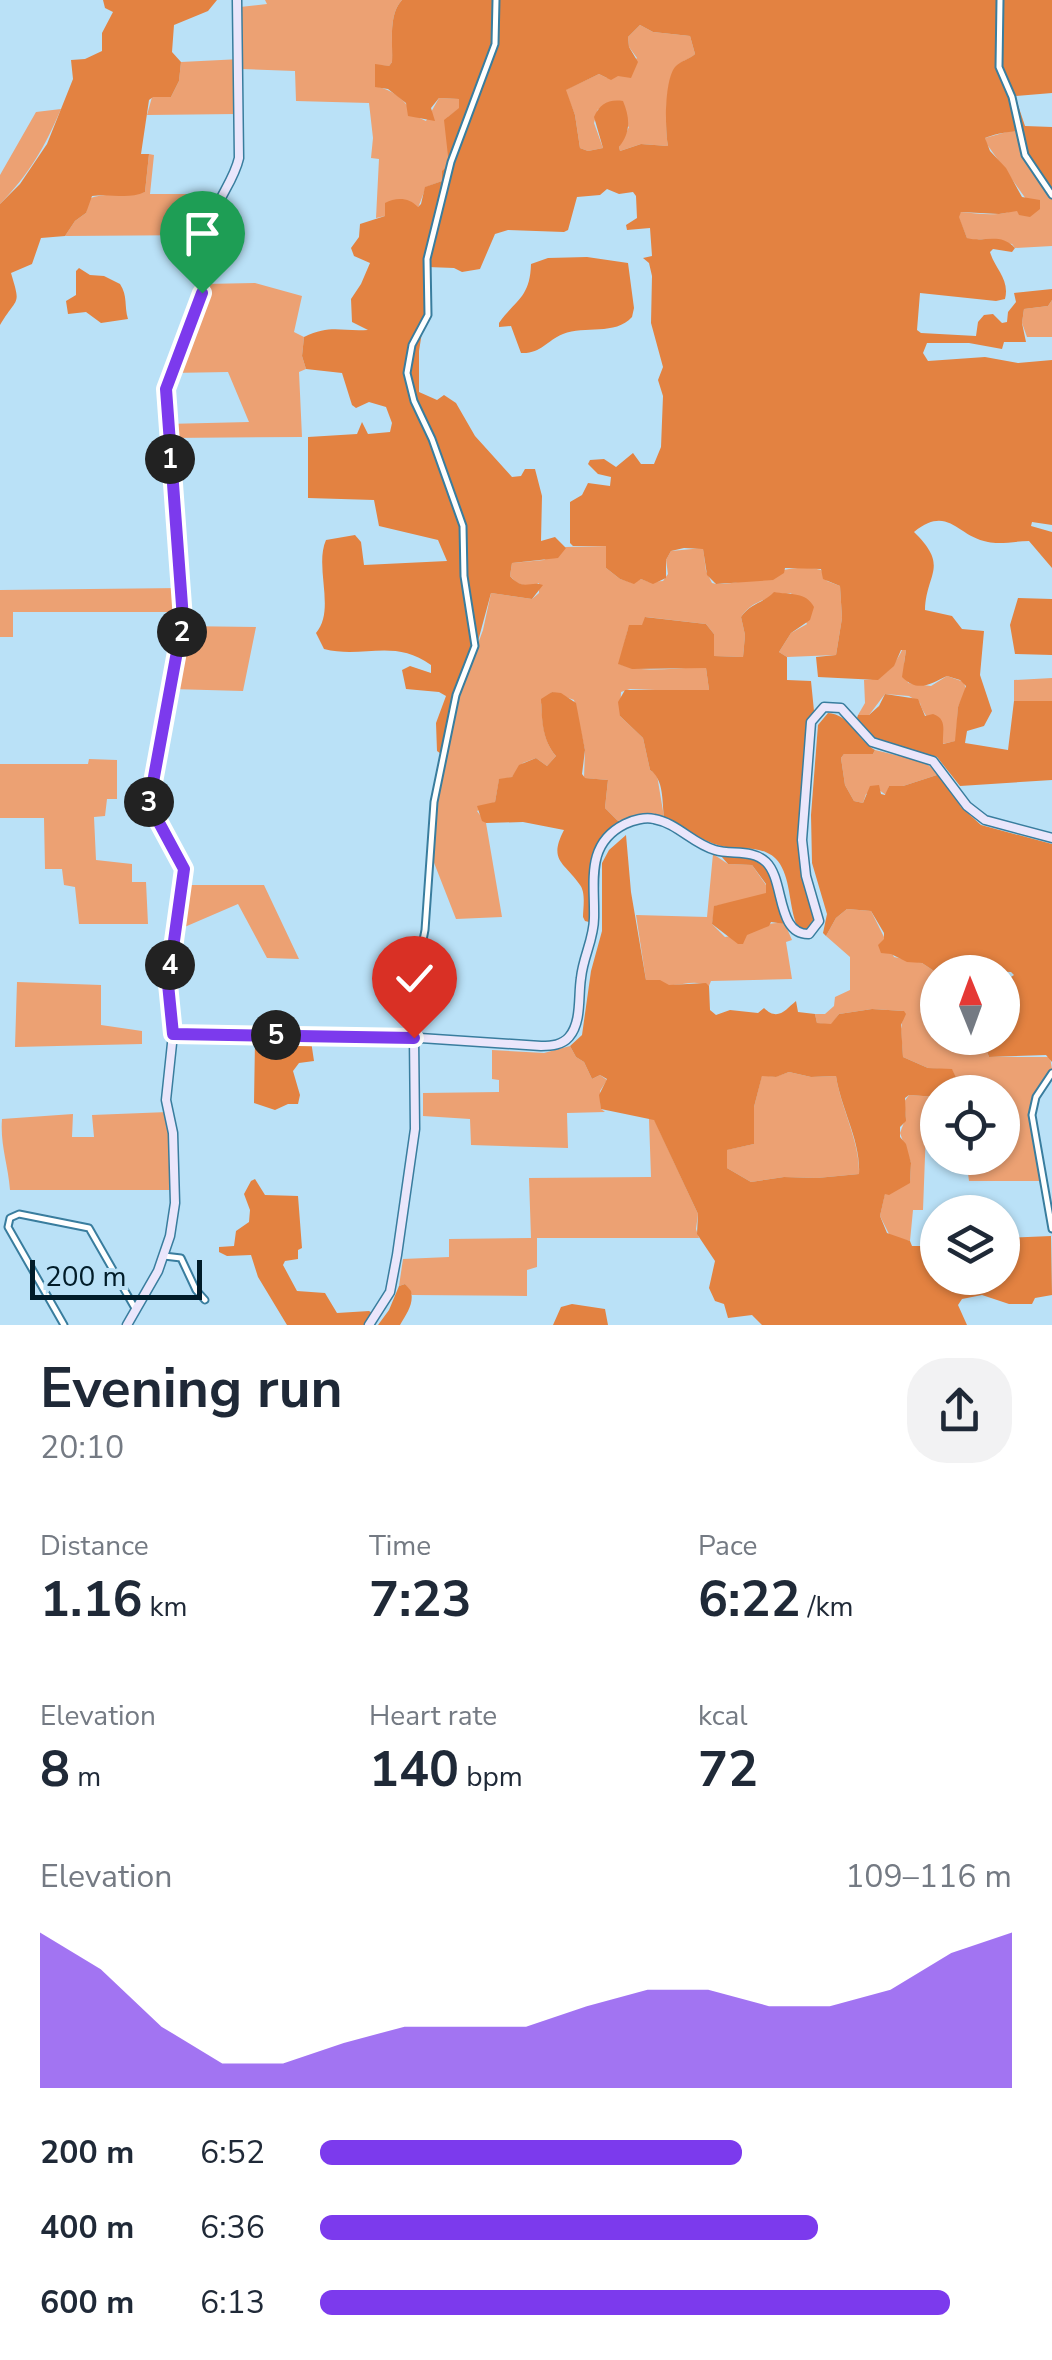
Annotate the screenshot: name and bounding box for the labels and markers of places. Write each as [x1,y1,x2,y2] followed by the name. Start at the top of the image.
[160,191,245,294] pin
[145,434,195,484] pin: 1
[157,607,207,657] pin: 2
[124,777,174,827] pin: 3
[372,936,457,1039] pin
[145,940,195,990] pin: 4
[251,1010,301,1060] pin: 5

